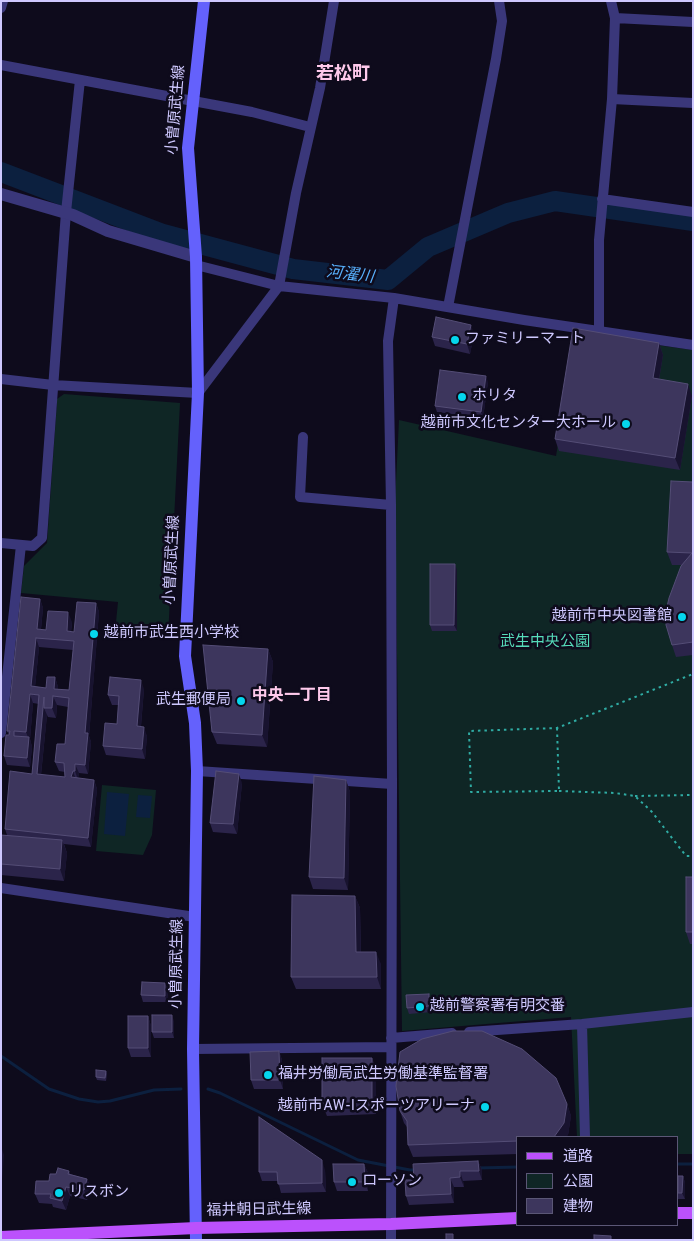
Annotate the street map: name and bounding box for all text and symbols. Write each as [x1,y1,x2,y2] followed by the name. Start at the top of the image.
[164,64,190,156] street label: 小曽原武生線
[316,64,370,86] district label: 若松町
[325,264,375,288] water label: 河濯川
[465,331,585,349] place label: ファミリーマート
[449,334,461,346] marker: ファミリーマート
[472,388,517,406] place label: ホリタ
[456,391,468,403] marker: ホリタ
[421,415,616,433] place label: 越前市文化センター大ホール
[620,418,632,430] marker: 越前市文化センター大ホール
[162,515,184,605] street label: 小曽原武生線
[552,608,672,626] place label: 越前市中央図書館
[676,611,688,623] marker: 越前市中央図書館
[104,625,239,643] place label: 越前市武生西小学校
[88,628,100,640] marker: 越前市武生西小学校
[500,634,590,652] park label: 武生中央公園
[252,687,332,707] district label: 中央一丁目
[156,692,231,710] place label: 武生郵便局
[235,695,247,707] marker: 武生郵便局
[168,919,188,1009] street label: 小曽原武生線
[430,998,565,1016] place label: 越前警察署有明交番
[414,1001,426,1013] marker: 越前警察署有明交番
[278,1066,488,1084] place label: 福井労働局武生労働基準監督署
[262,1069,274,1081] marker: 福井労働局武生労働基準監督署
[278,1098,475,1116] place label: 越前市AW-Iスポーツアリーナ
[479,1101,491,1113] marker: 越前市AW-Iスポーツアリーナ
[516,1136,679,1226] legend
[563,1148,593,1167] text: 道路
[362,1173,422,1191] place label: ローソン
[563,1173,593,1192] text: 公園
[346,1176,358,1188] marker: ローソン
[69,1184,129,1202] place label: リスボン
[53,1187,65,1199] marker: リスボン
[563,1198,593,1217] text: 建物
[206,1201,312,1221] street label: 福井朝日武生線

